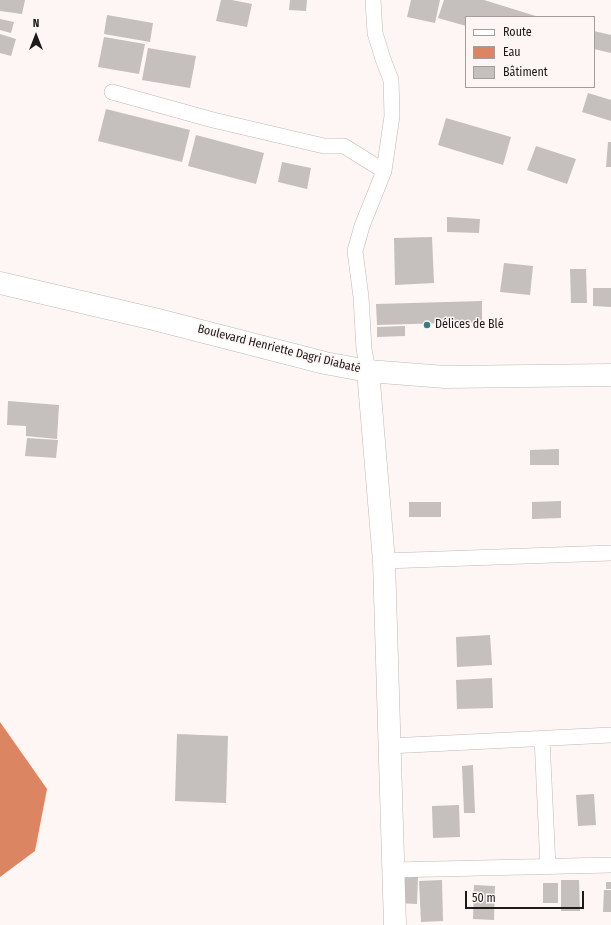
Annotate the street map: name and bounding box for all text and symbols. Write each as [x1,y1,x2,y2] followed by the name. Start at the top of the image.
[16,16,56,56] north arrow
[465,16,595,88] legend
[33,17,39,30] text: N
[503,25,532,39] text: Route
[503,45,521,59] text: Eau
[503,65,548,79] text: Bâtiment
[435,318,504,332] place label: Délices de Blé
[422,320,432,330] marker: Délices de Blé
[196,322,362,376] street label: Boulevard Henriette Dagri Diabaté
[467,883,586,909] scale bar
[472,891,496,905] text: 50 m

